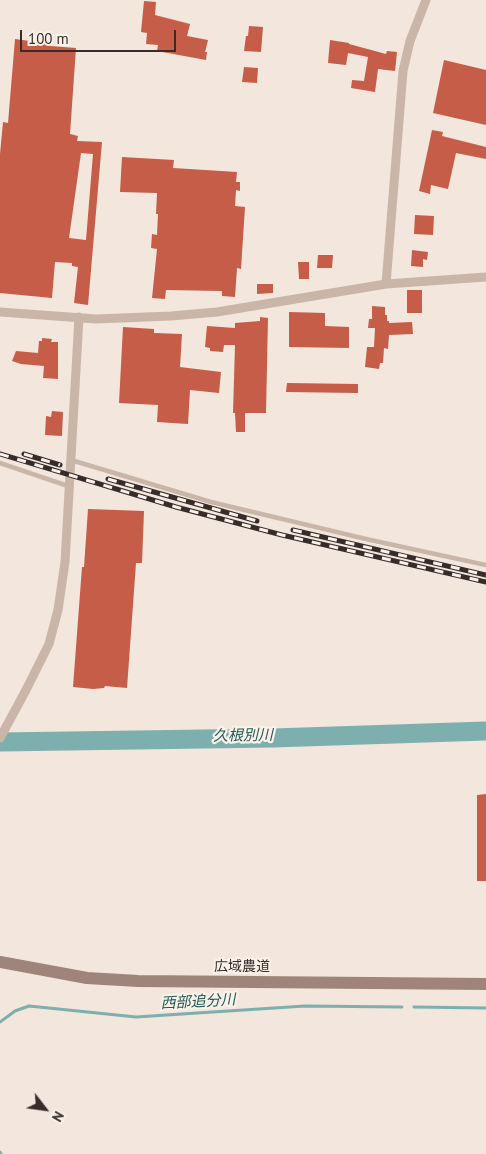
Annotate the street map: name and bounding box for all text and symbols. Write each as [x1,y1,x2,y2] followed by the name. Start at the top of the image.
[22,20,179,52] scale bar
[28,29,69,48] text: 100 m
[213,726,273,746] water label: 久根別川
[214,959,270,975] street label: 広域農道
[160,991,236,1013] water label: 西部追分川
[20,1084,70,1134] north arrow
[48,1108,68,1125] text: N

